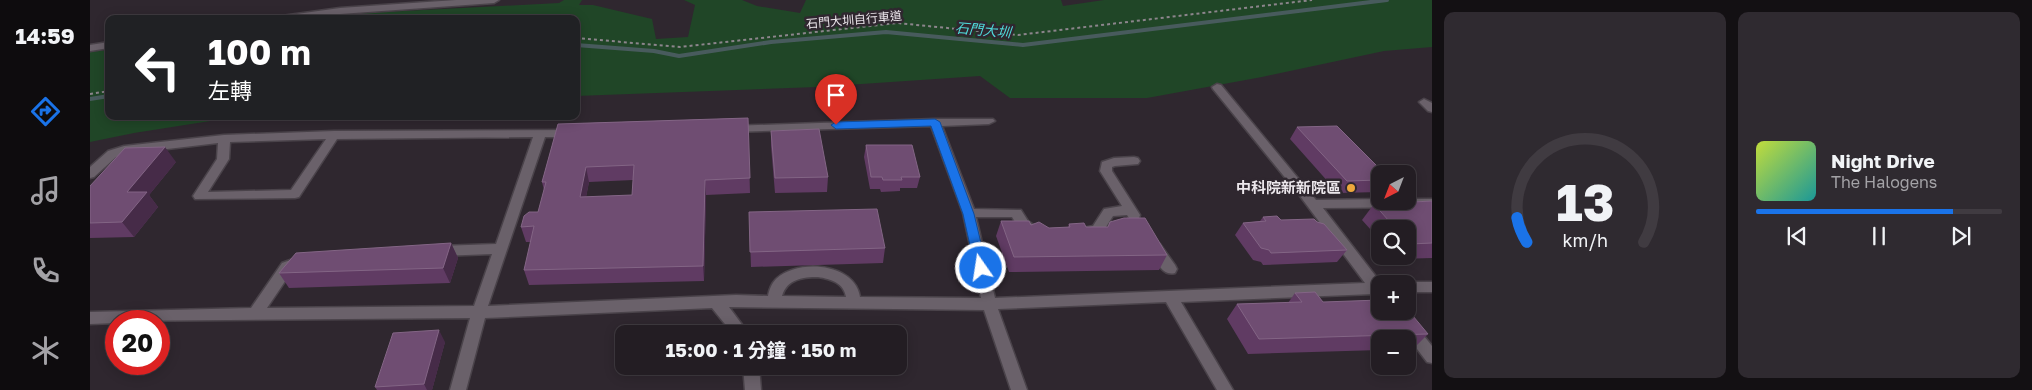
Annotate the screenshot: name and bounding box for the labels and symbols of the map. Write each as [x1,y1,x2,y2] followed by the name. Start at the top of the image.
[805,8,902,31] street label: 石門大圳自行車道
[954,19,1014,41] water label: 石門大圳
[815,74,857,125] pin
[1371,165,1416,210] north arrow
[1236,178,1341,196] place label: 中科院新新院區
[1345,182,1357,194] marker: 中科院新新院區
[954,241,1006,293] position arrow
[105,310,170,375] speed limit sign: 20

